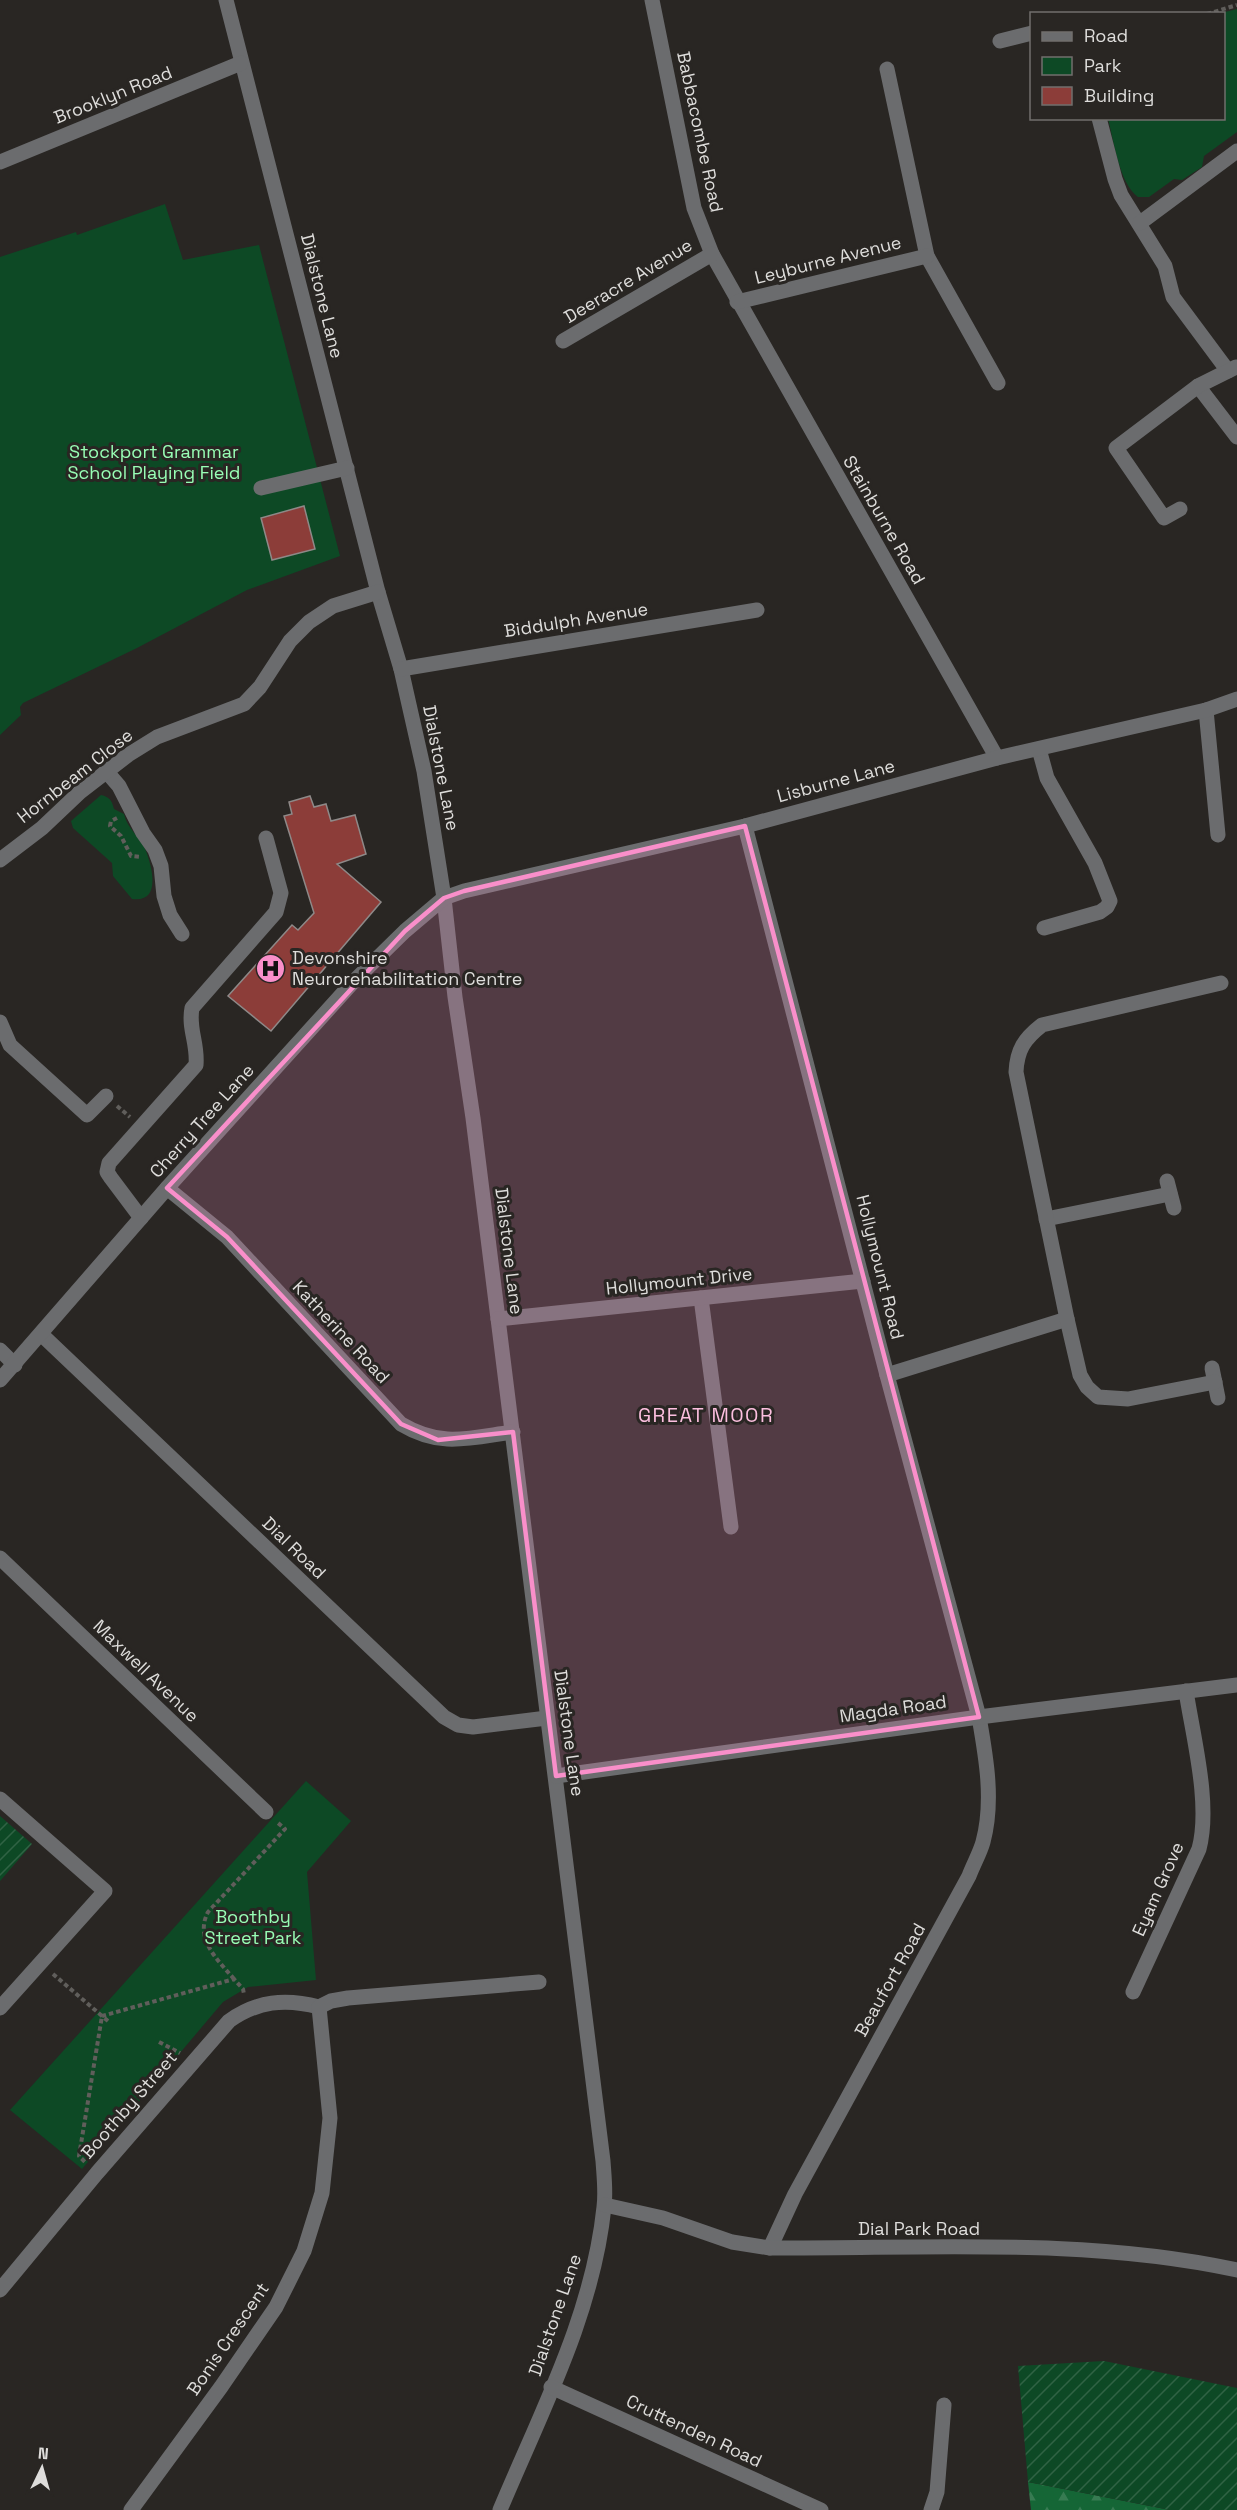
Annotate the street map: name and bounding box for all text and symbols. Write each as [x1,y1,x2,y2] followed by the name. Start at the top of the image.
[1030,12,1225,120] legend
[1084,24,1128,47] text: Road
[672,49,729,214] street label: Babbacombe Road
[1084,54,1122,77] text: Park
[50,60,175,129] street label: Brooklyn Road
[1084,84,1154,107] text: Building
[752,230,904,289] street label: Leyburne Avenue
[296,231,349,361] street label: Dialstone Lane
[559,233,696,328] street label: Deeracre Avenue
[68,440,240,484] park label: Stockport Grammar School Playing Field
[838,451,931,588] street label: Stainburne Road
[502,597,650,642] street label: Biddulph Avenue
[418,703,465,833] street label: Dialstone Lane
[12,723,137,828] street label: Hornbeam Close
[774,754,897,807] street label: Lisburne Lane
[292,946,522,990] place label: Devonshire Neurorehabilitation Centre
[255,952,287,984] hospital icon: Devonshire Neurorehabilitation Centre
[144,1059,259,1182] street label: Cherry Tree Lane
[490,1186,529,1316] street label: Dialstone Lane
[851,1192,910,1342] street label: Hollymount Road
[605,1261,753,1300] street label: Hollymount Drive
[288,1275,395,1388] street label: Katherine Road
[638,1402,774,1428] district label: GREAT MOOR
[258,1512,331,1584] street label: Dial Road
[89,1614,204,1727] street label: Maxwell Avenue
[549,1668,590,1798] street label: Dialstone Lane
[838,1690,948,1727] street label: Magda Road
[1127,1838,1189,1939] street label: Eyam Grove
[204,1905,302,1949] park label: Boothby Street Park
[849,1919,930,2041] street label: Beaufort Road
[76,2046,182,2163] street label: Boothby Street
[858,2217,980,2240] street label: Dial Park Road
[523,2251,586,2379] street label: Dialstone Lane
[181,2278,274,2400] street label: Bonis Crescent
[623,2389,766,2472] street label: Cruttenden Road
[12,2438,72,2498] north arrow
[37,2443,50,2464] text: N

